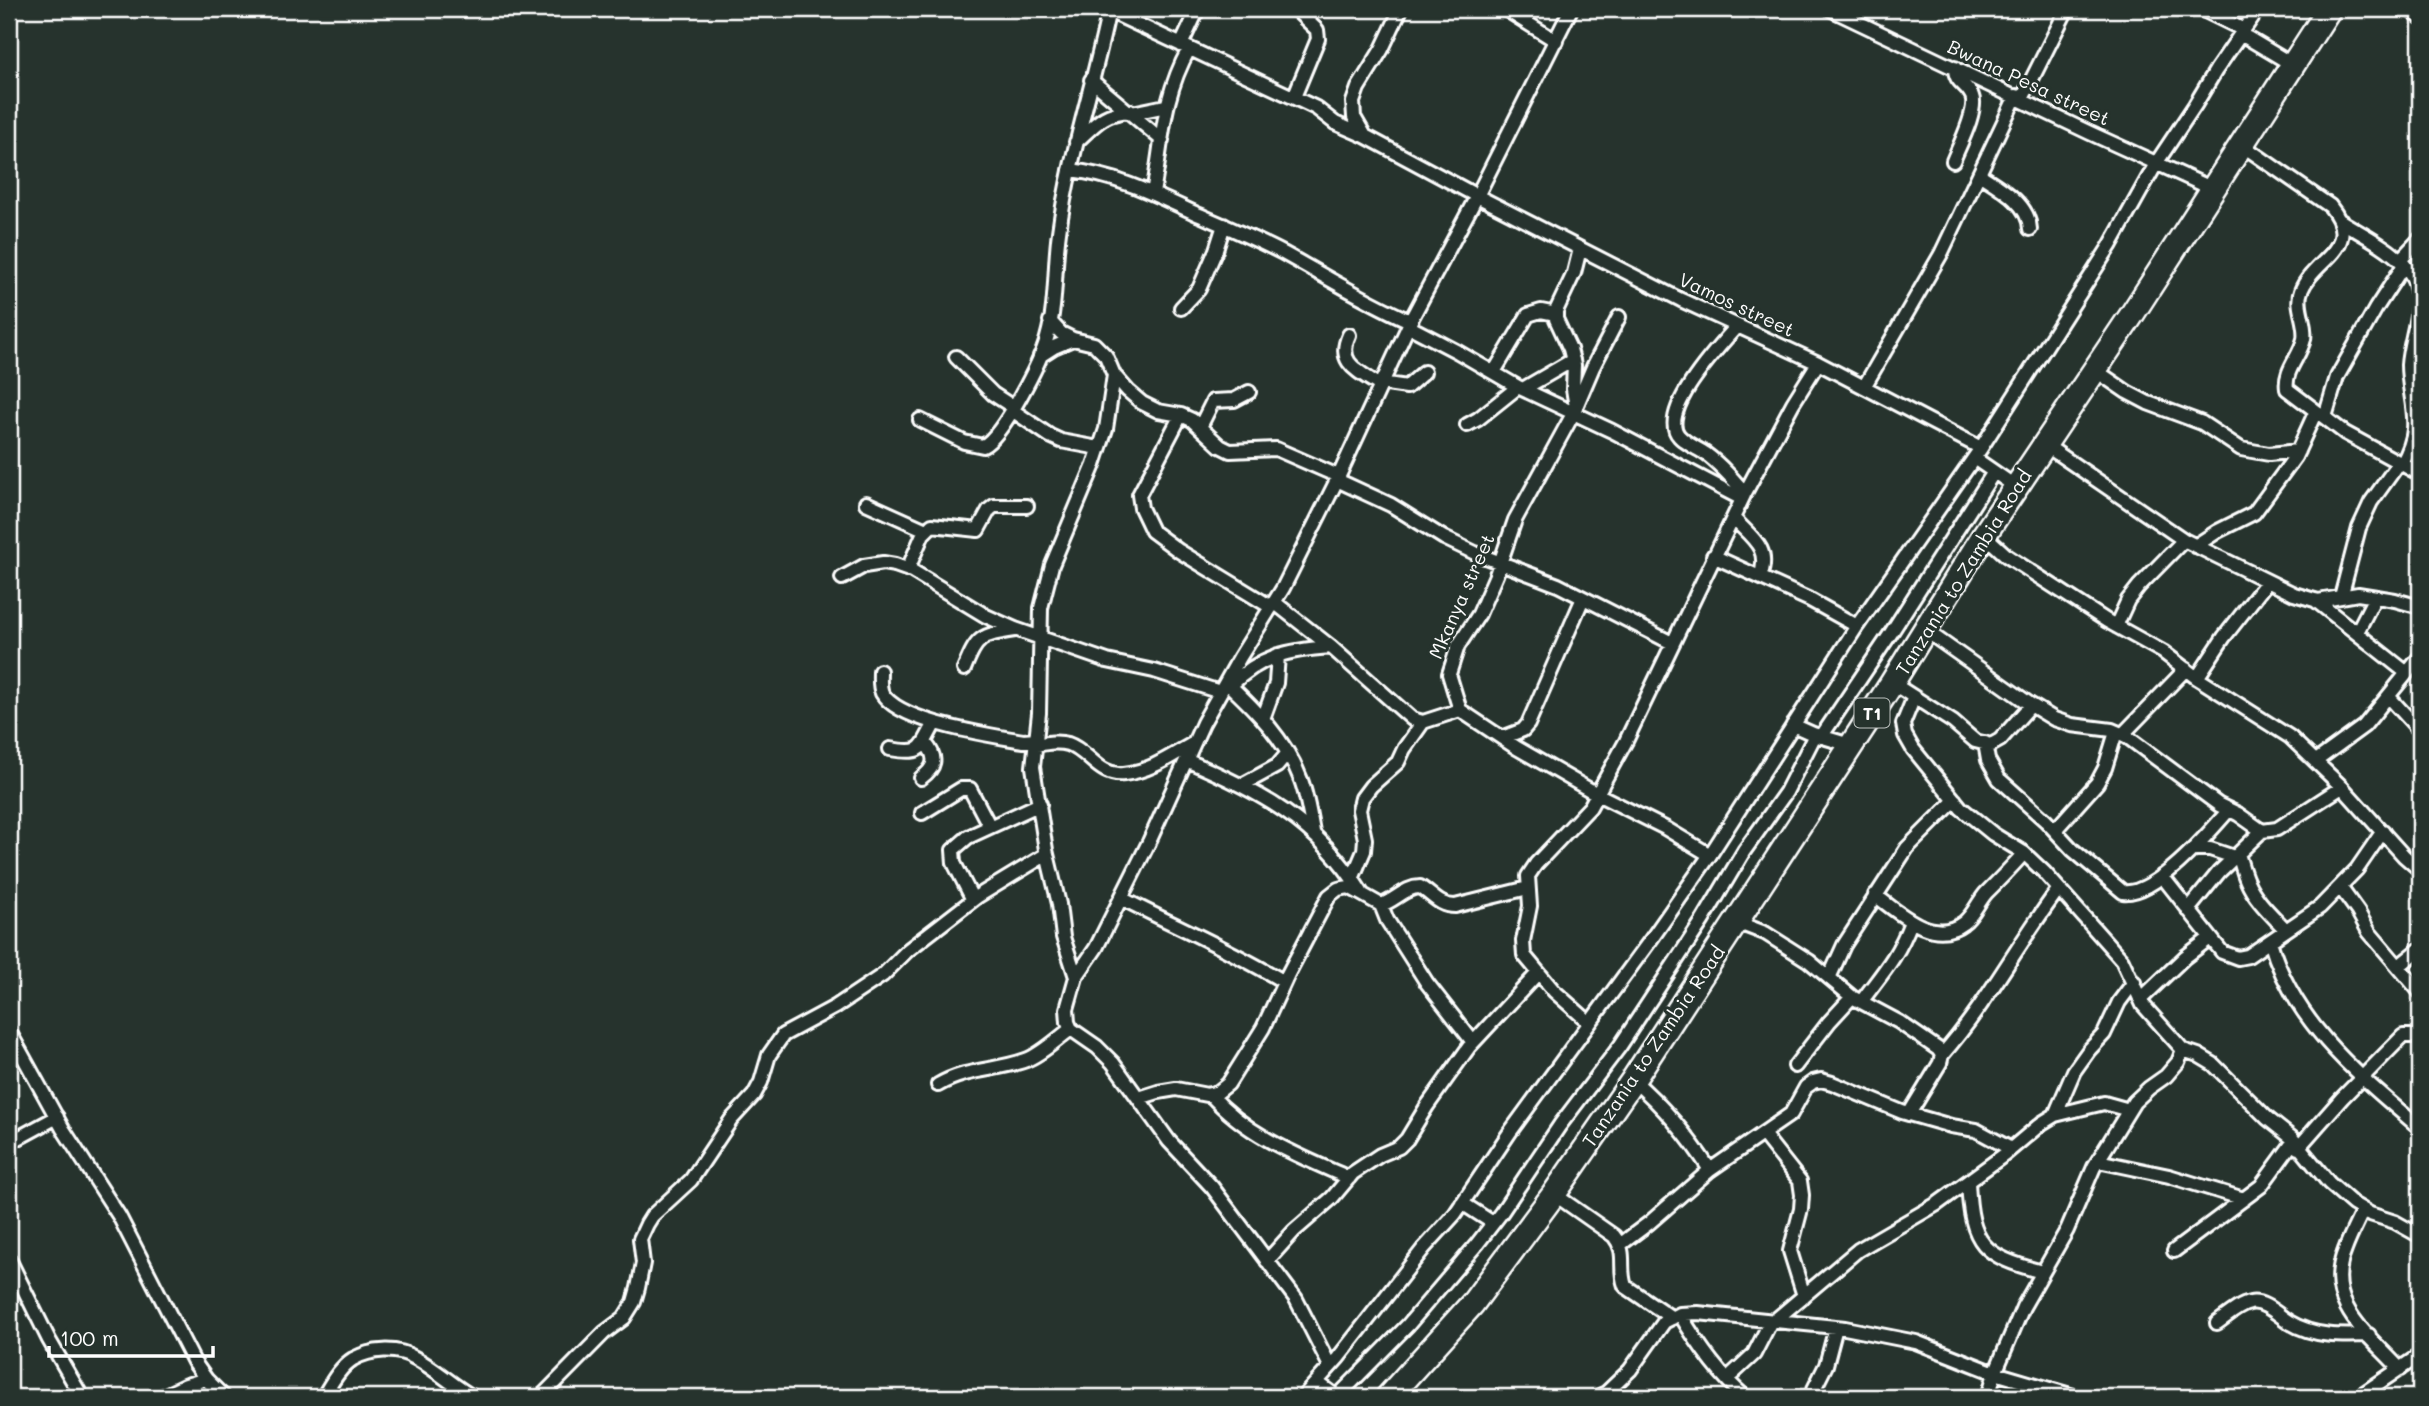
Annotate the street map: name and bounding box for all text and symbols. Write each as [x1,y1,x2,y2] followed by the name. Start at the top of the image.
[1944,33,2114,131] street label: Bwana Pesa street
[1675,266,1799,342] street label: Vamos street
[1889,464,2037,680] street label: Tanzania to Zambia Road
[1422,530,1500,662] street label: Mkanya street
[1854,698,1890,728] road number: T1
[1576,940,1730,1152] street label: Tanzania to Zambia Road
[49,1315,214,1359] scale bar
[60,1324,119,1351] text: 100 m

